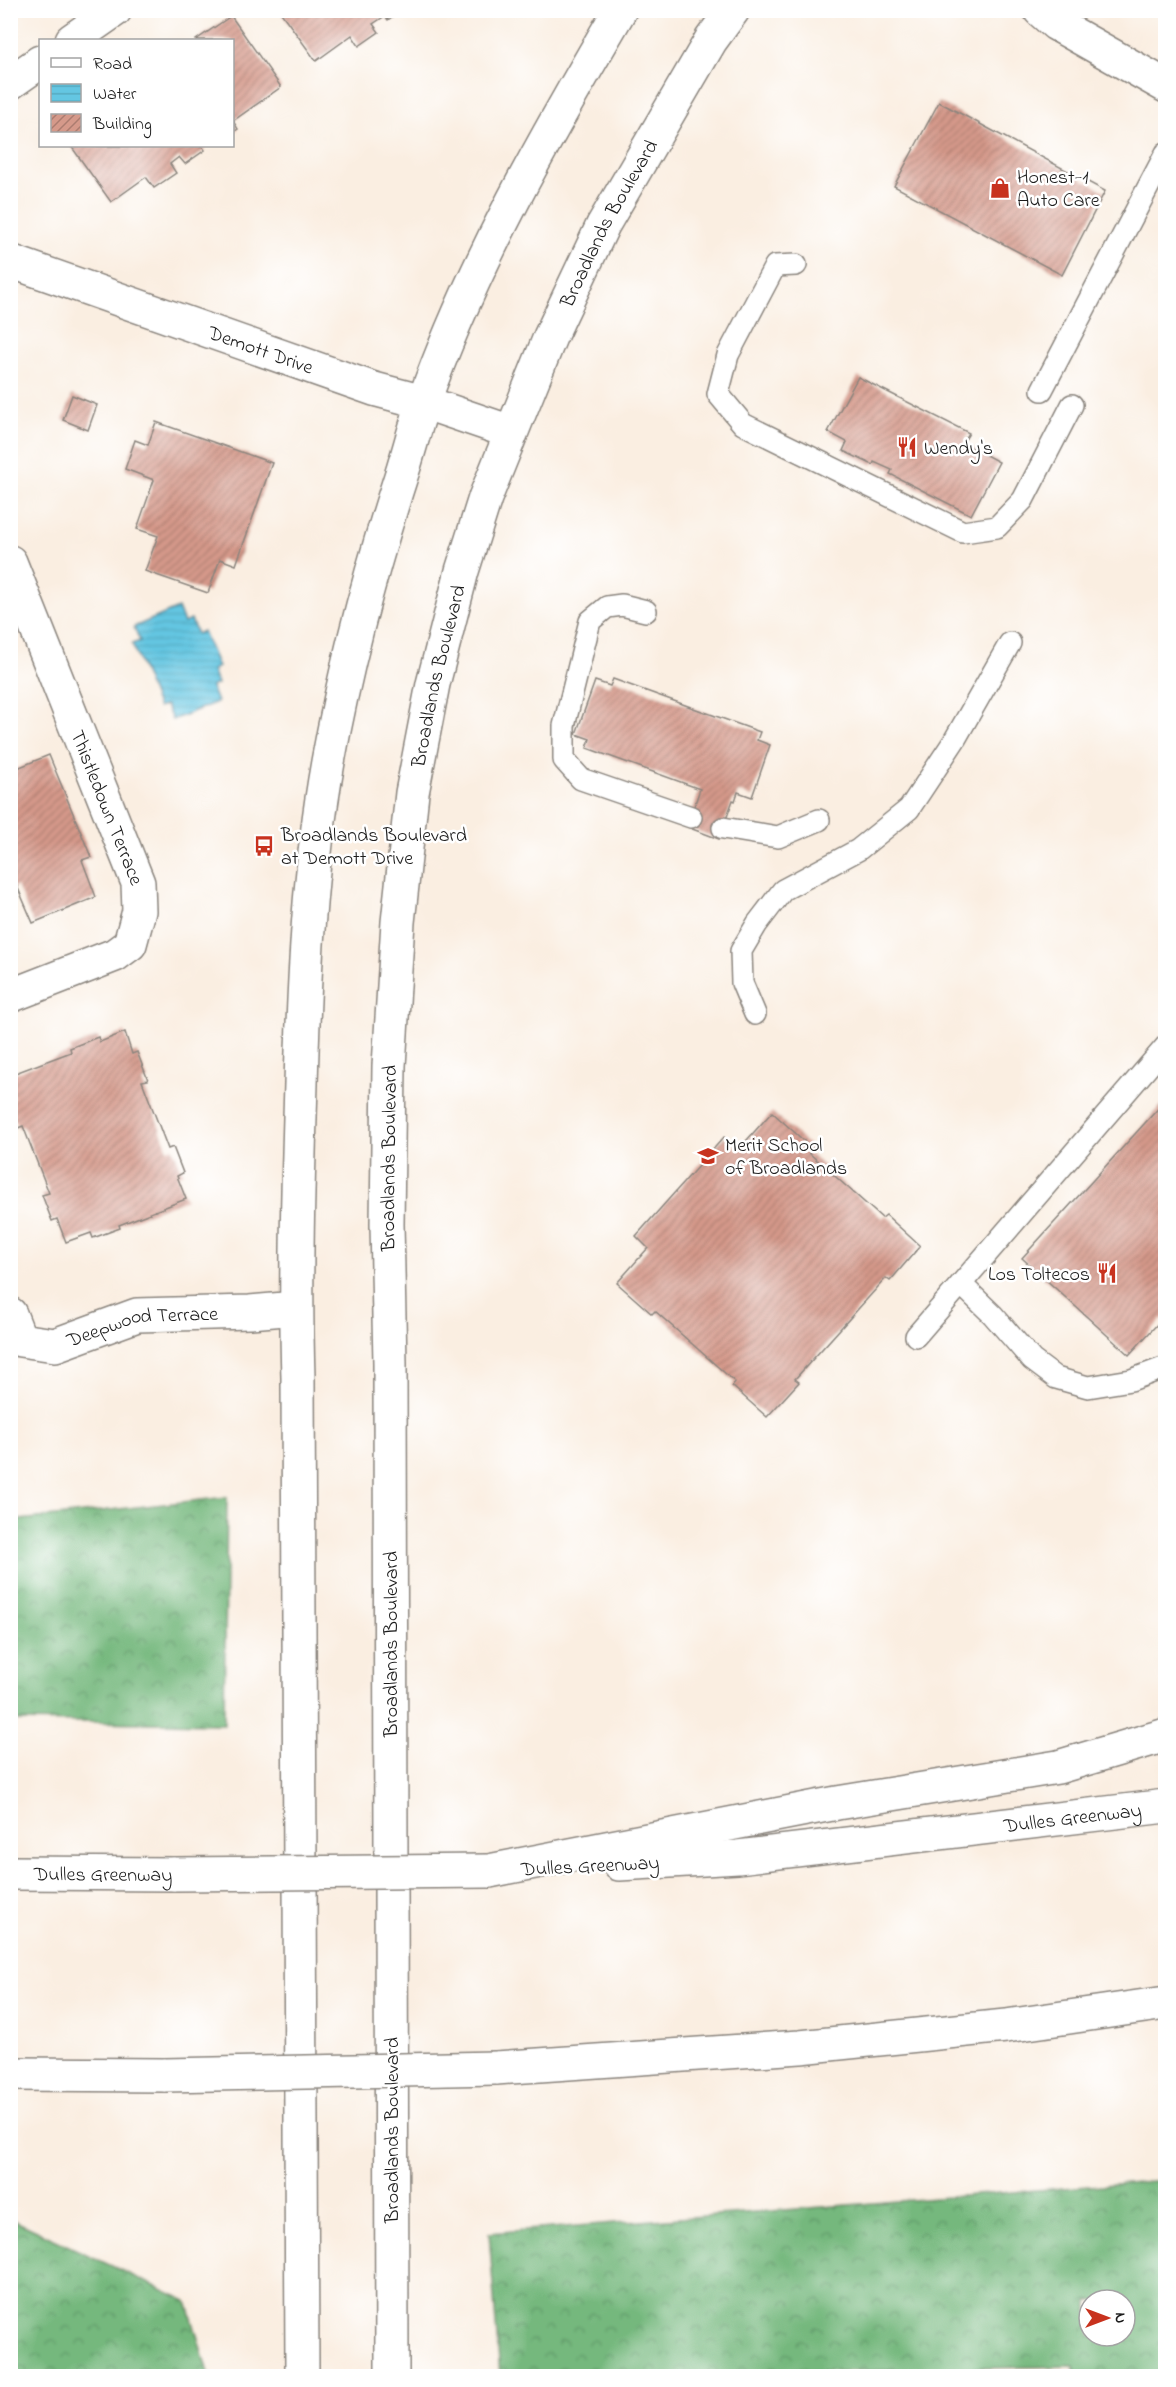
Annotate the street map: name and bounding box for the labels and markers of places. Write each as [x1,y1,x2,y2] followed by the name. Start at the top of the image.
[1017,164,1100,216] place label: Honest-1 Auto Care
[988,176,1012,200] shop icon: Honest-1 Auto Care
[895,435,919,459] restaurant icon: Wendy's
[924,435,993,464] place label: Wendy's
[280,822,467,874] place label: Broadlands Boulevard at Demott Drive
[252,834,276,858] bus stop icon: Broadlands Boulevard at Demott Drive
[725,1132,847,1184] place label: Merit School of Broadlands
[696,1144,720,1168] school or university icon: Merit School of Broadlands
[988,1261,1090,1290] place label: Los Toltecos
[1095,1261,1119,1285] restaurant icon: Los Toltecos

